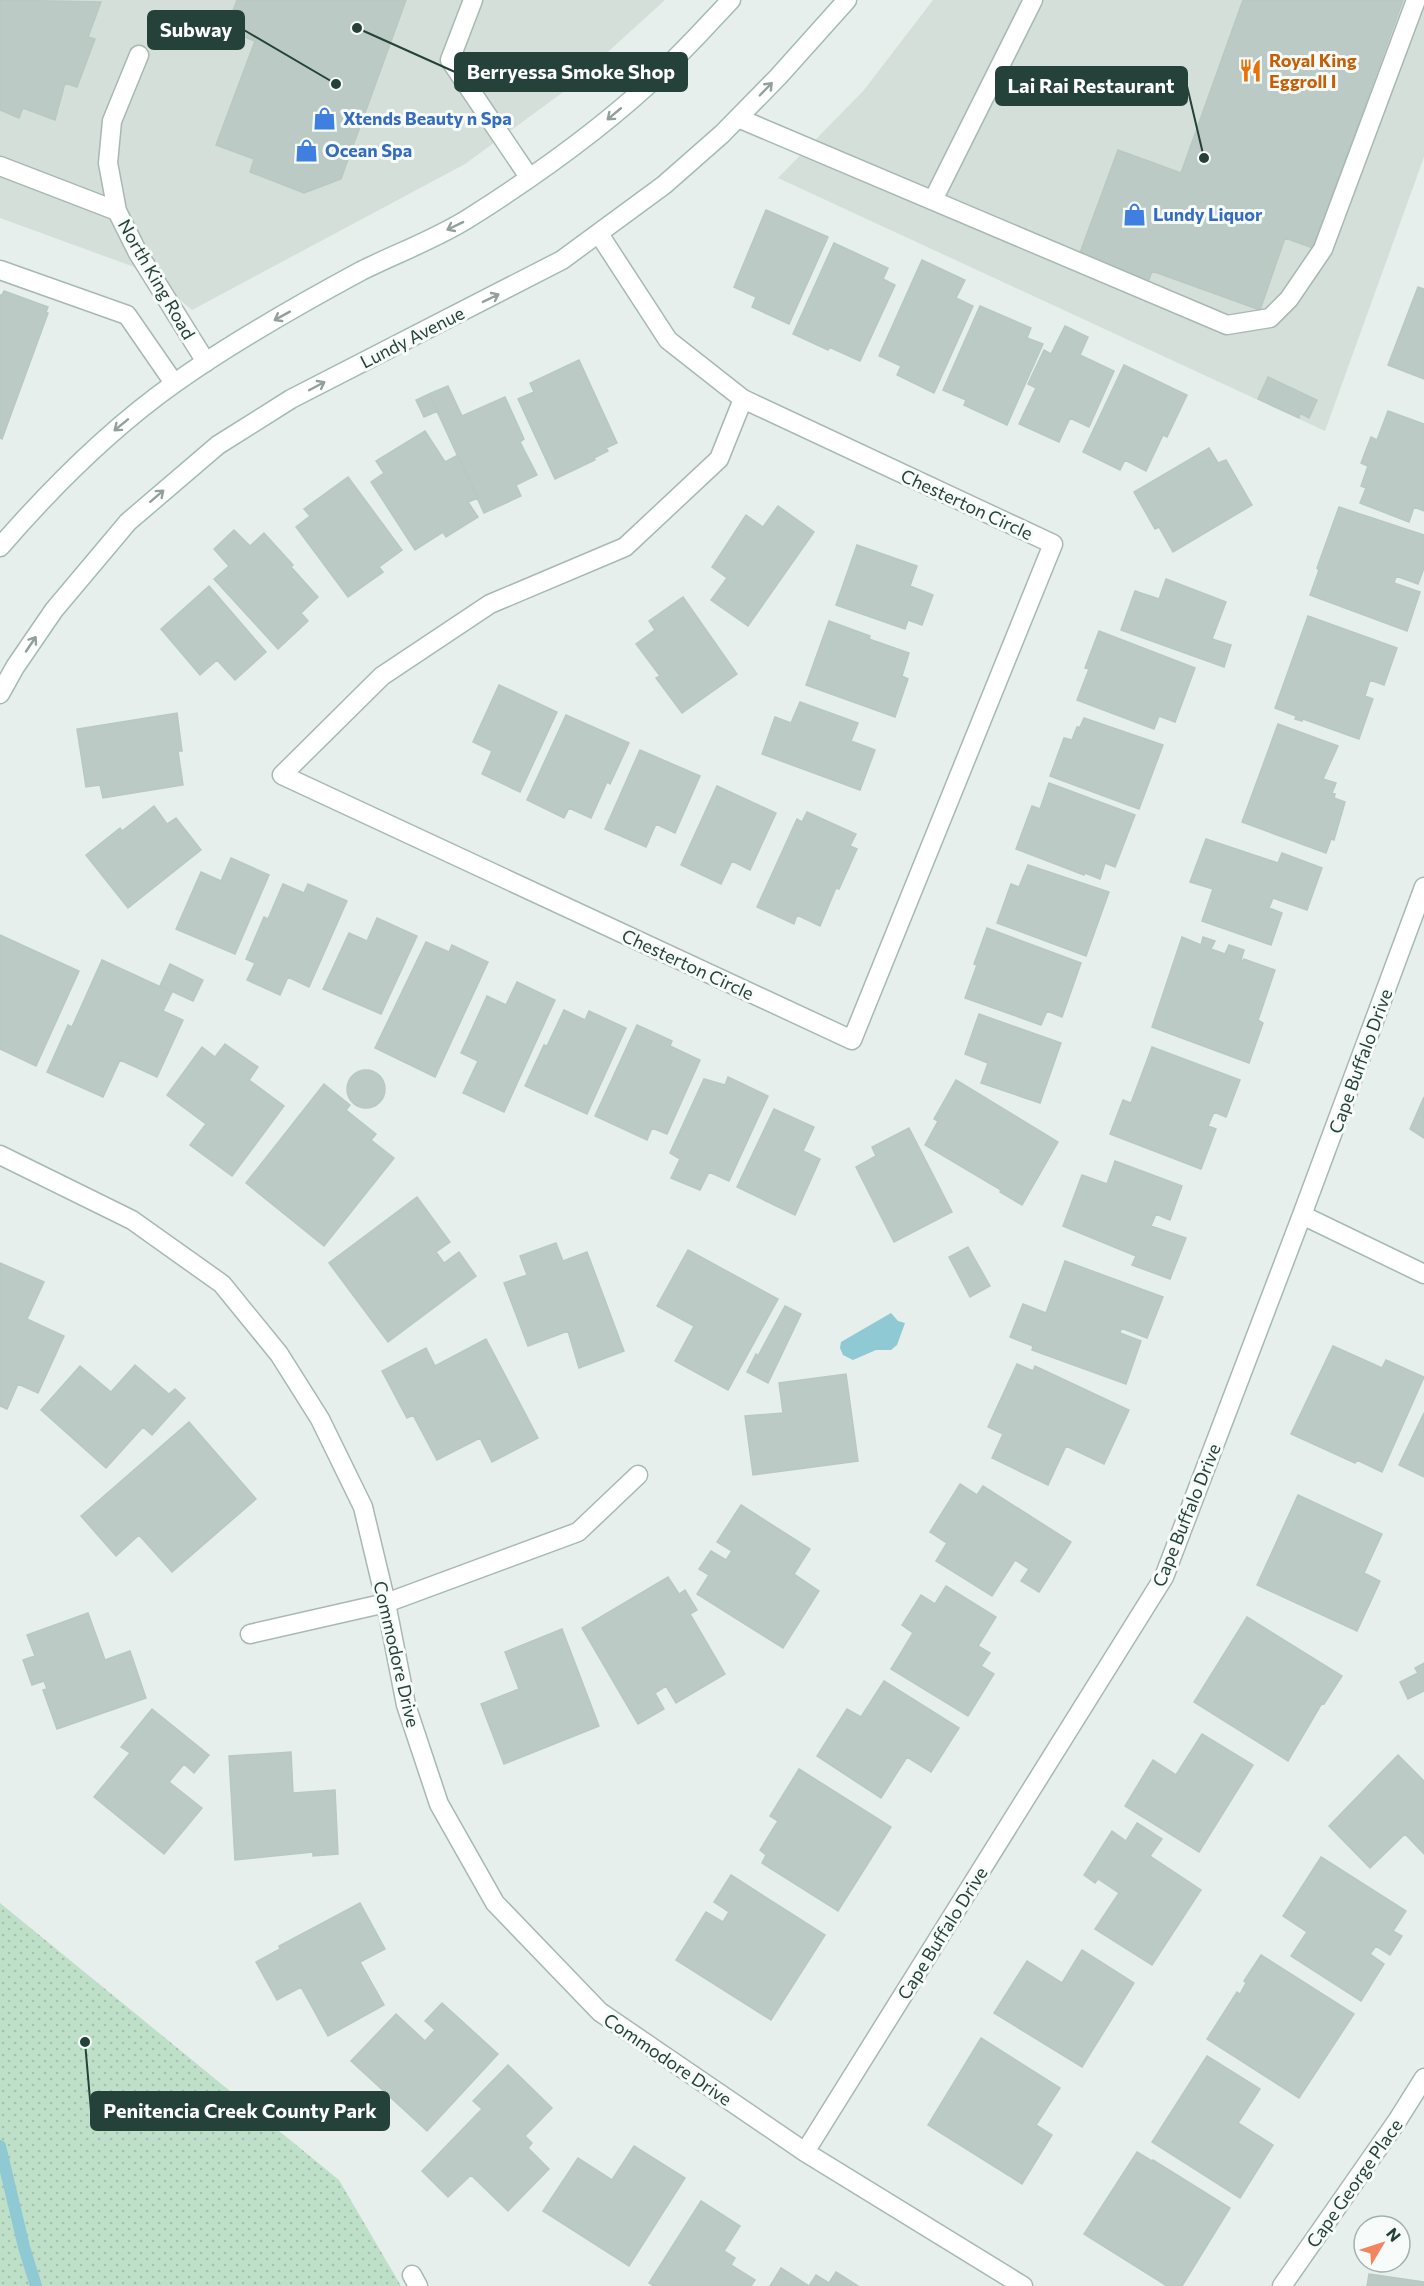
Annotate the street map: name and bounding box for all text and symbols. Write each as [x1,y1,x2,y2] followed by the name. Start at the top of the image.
[148,11,244,49] callout: Subway
[160,17,232,41] text: Subway
[1269,49,1357,92] place label: Royal King Eggroll I
[455,53,687,91] callout: Berryessa Smoke Shop
[1238,57,1264,83] restaurant icon: Royal King Eggroll I
[467,59,675,83] text: Berryessa Smoke Shop
[996,67,1187,105] callout: Lai Rai Restaurant
[1007,73,1175,97] text: Lai Rai Restaurant
[759,81,774,96] one-way arrow
[312,105,338,131] shop icon: Xtends Beauty n Spa
[343,107,512,129] place label: Xtends Beauty n Spa
[606,107,622,120] one-way arrow
[294,137,320,163] shop icon: Ocean Spa
[325,139,412,161] place label: Ocean Spa
[1122,201,1148,227] shop icon: Lundy Liquor
[1153,203,1263,225] place label: Lundy Liquor
[114,215,200,343] street label: North King Road
[446,220,464,232] one-way arrow
[481,291,499,303] one-way arrow
[356,301,468,373] street label: Lundy Avenue
[274,310,291,322] one-way arrow
[308,380,325,392] one-way arrow
[113,419,129,432] one-way arrow
[898,464,1036,544] street label: Chesterton Circle
[149,489,164,503] one-way arrow
[25,636,37,653] one-way arrow
[619,924,757,1004] street label: Chesterton Circle
[1324,986,1396,1136] street label: Cape Buffalo Drive
[1147,1440,1225,1590] street label: Cape Buffalo Drive
[369,1579,425,1729] street label: Commodore Drive
[892,1863,992,2003] street label: Cape Buffalo Drive
[600,2008,736,2110] street label: Commodore Drive
[91,2092,389,2130] callout: Penitencia Creek County Park
[103,2098,377,2122] text: Penitencia Creek County Park
[1301,2114,1407,2252] street label: Cape George Place
[1352,2214,1412,2274] north arrow
[1383,2224,1405,2245] text: N

